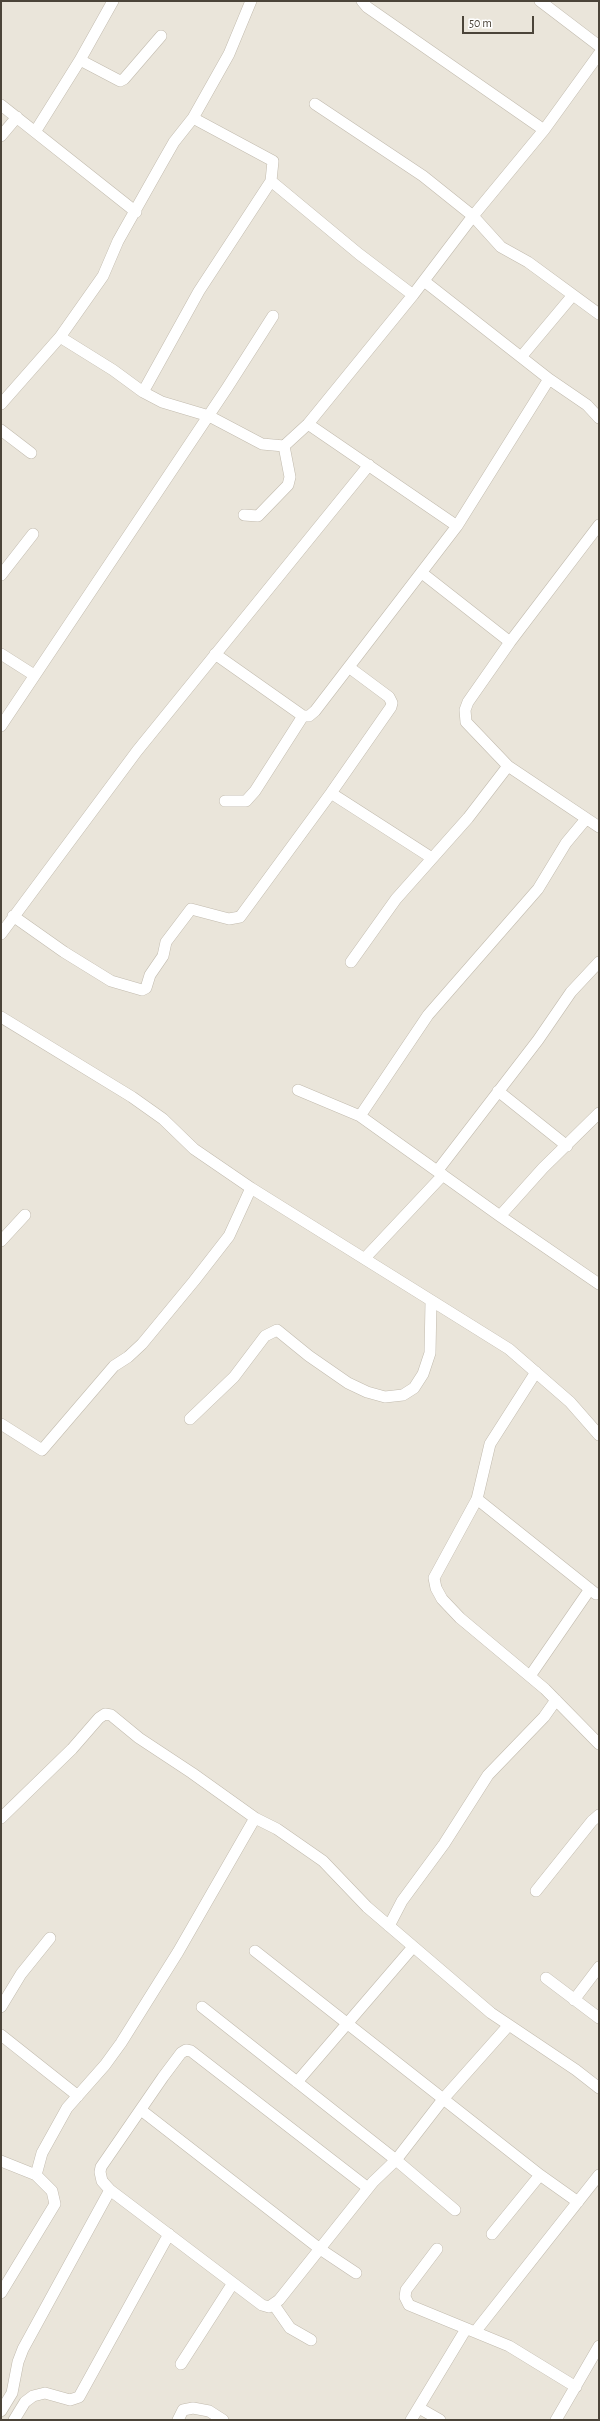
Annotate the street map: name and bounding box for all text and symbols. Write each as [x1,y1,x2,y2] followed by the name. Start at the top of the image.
[464,8,536,34] scale bar
[469,17,492,29] text: 50 m

